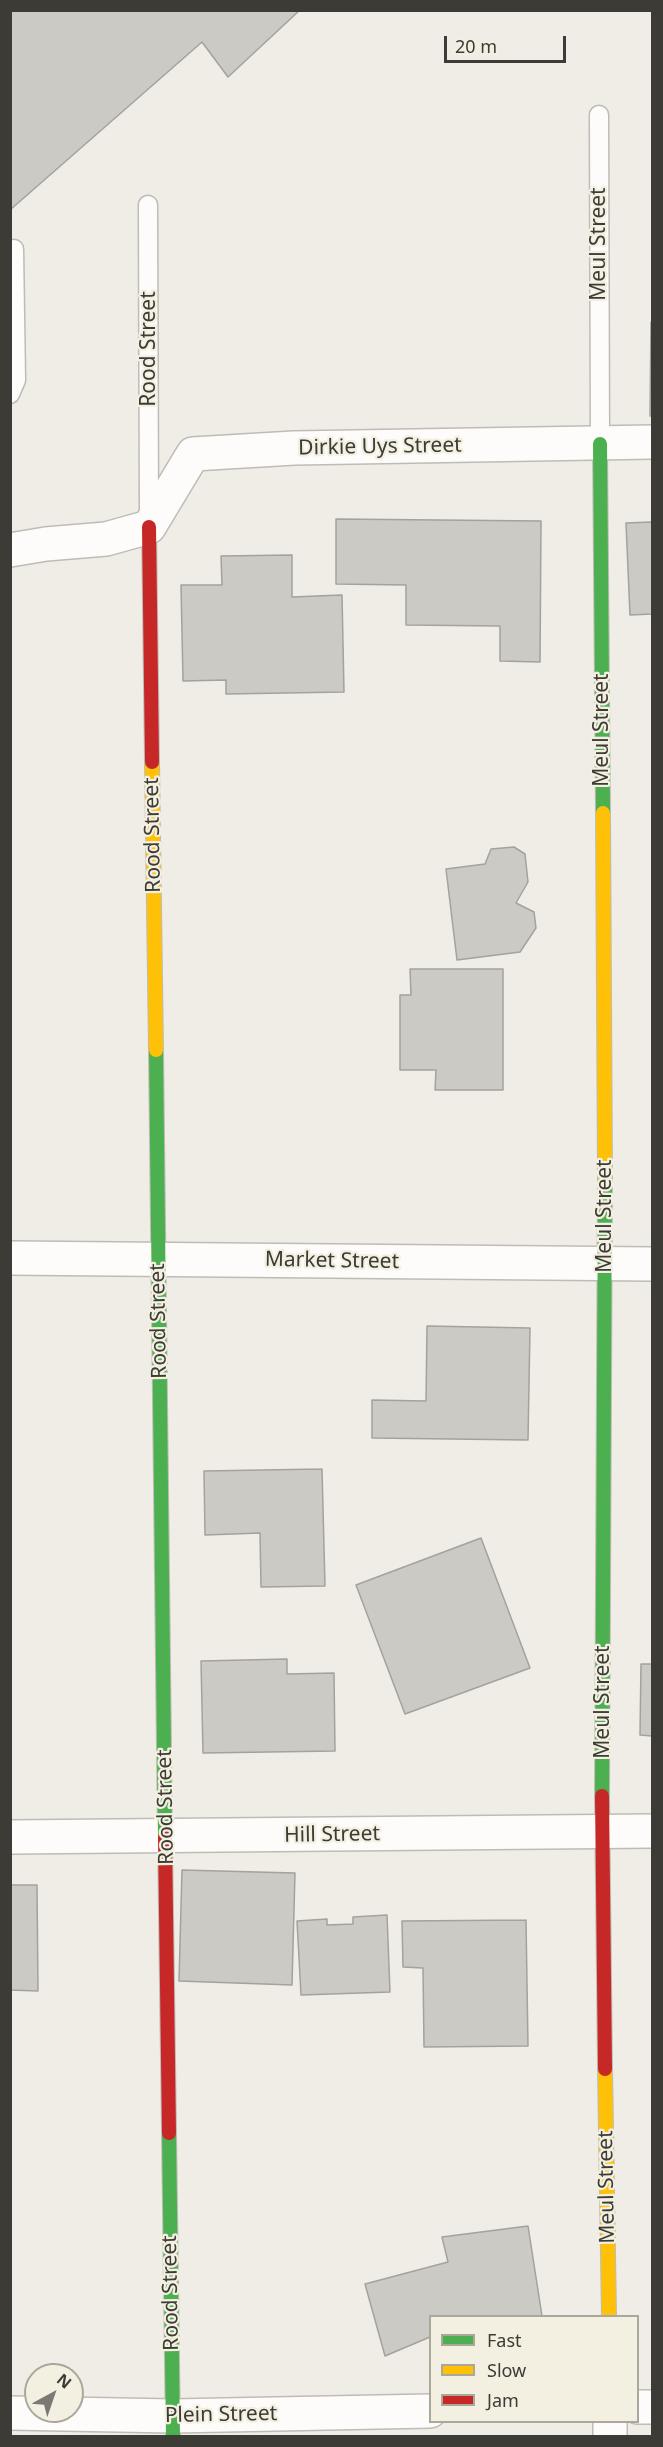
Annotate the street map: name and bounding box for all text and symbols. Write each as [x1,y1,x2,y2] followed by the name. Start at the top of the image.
[447,24,568,62] scale bar
[455,34,497,58] text: 20 m
[586,187,612,301] street label: Meul Street
[136,291,162,407] street label: Rood Street
[298,433,462,461] street label: Dirkie Uys Street
[589,673,615,787] street label: Meul Street
[139,777,167,893] street label: Rood Street
[592,1159,618,1273] street label: Meul Street
[265,1247,399,1275] street label: Market Street
[145,1263,173,1379] street label: Rood Street
[590,1645,616,1759] street label: Meul Street
[152,1749,180,1865] street label: Rood Street
[284,1822,380,1848] street label: Hill Street
[593,2130,621,2244] street label: Meul Street
[157,2235,185,2351] street label: Rood Street
[429,2315,639,2423] legend
[487,2328,522,2352] text: Fast
[487,2358,526,2382] text: Slow
[24,2363,84,2423] north arrow
[52,2368,76,2393] text: N
[487,2388,519,2412] text: Jam
[165,2401,277,2429] street label: Plein Street

